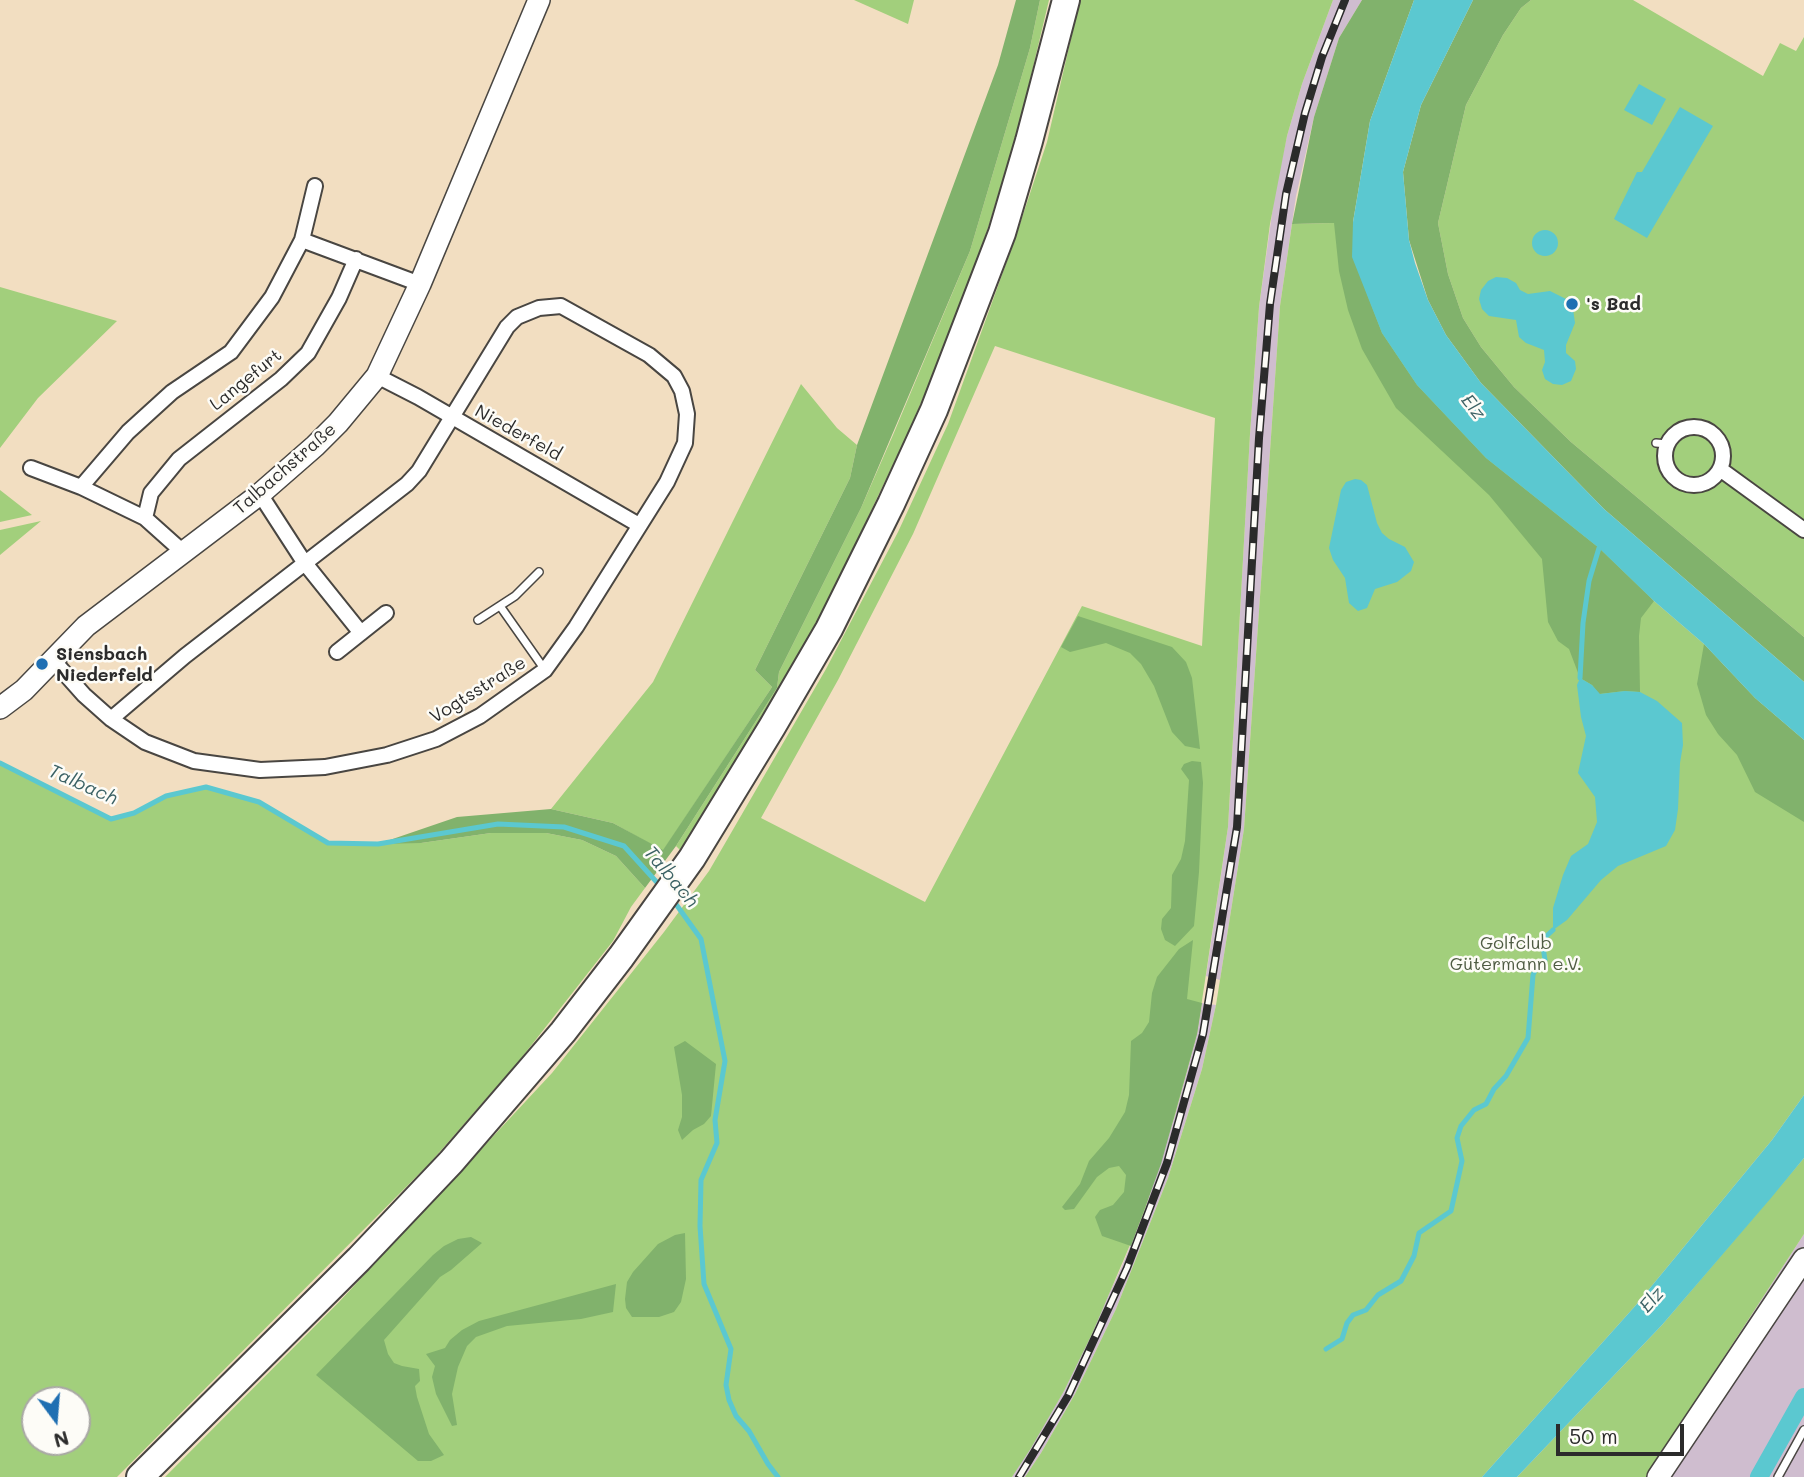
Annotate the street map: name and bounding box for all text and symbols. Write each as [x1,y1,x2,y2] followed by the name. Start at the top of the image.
[1586,293,1641,315] place label: 's Bad
[1564,296,1580,312] marker: 's Bad
[206,345,286,415] street label: Langefurt
[1456,390,1490,424] water label: Elz
[471,400,565,466] street label: Niederfeld
[229,419,341,519] street label: Talbachstraße
[56,643,153,686] place label: Siensbach Niederfeld
[426,652,530,728] street label: Vogtsstraße
[34,656,50,672] marker: Siensbach Niederfeld
[45,760,121,810] water label: Talbach
[639,842,703,912] water label: Talbach
[1450,932,1582,974] park label: Golfclub Gütermann e.V.
[1635,1283,1669,1317] water label: Elz
[21,1386,91,1456] north arrow
[1559,1410,1687,1454] scale bar
[1569,1422,1618,1449] text: 50 m
[51,1426,72,1454] text: N

